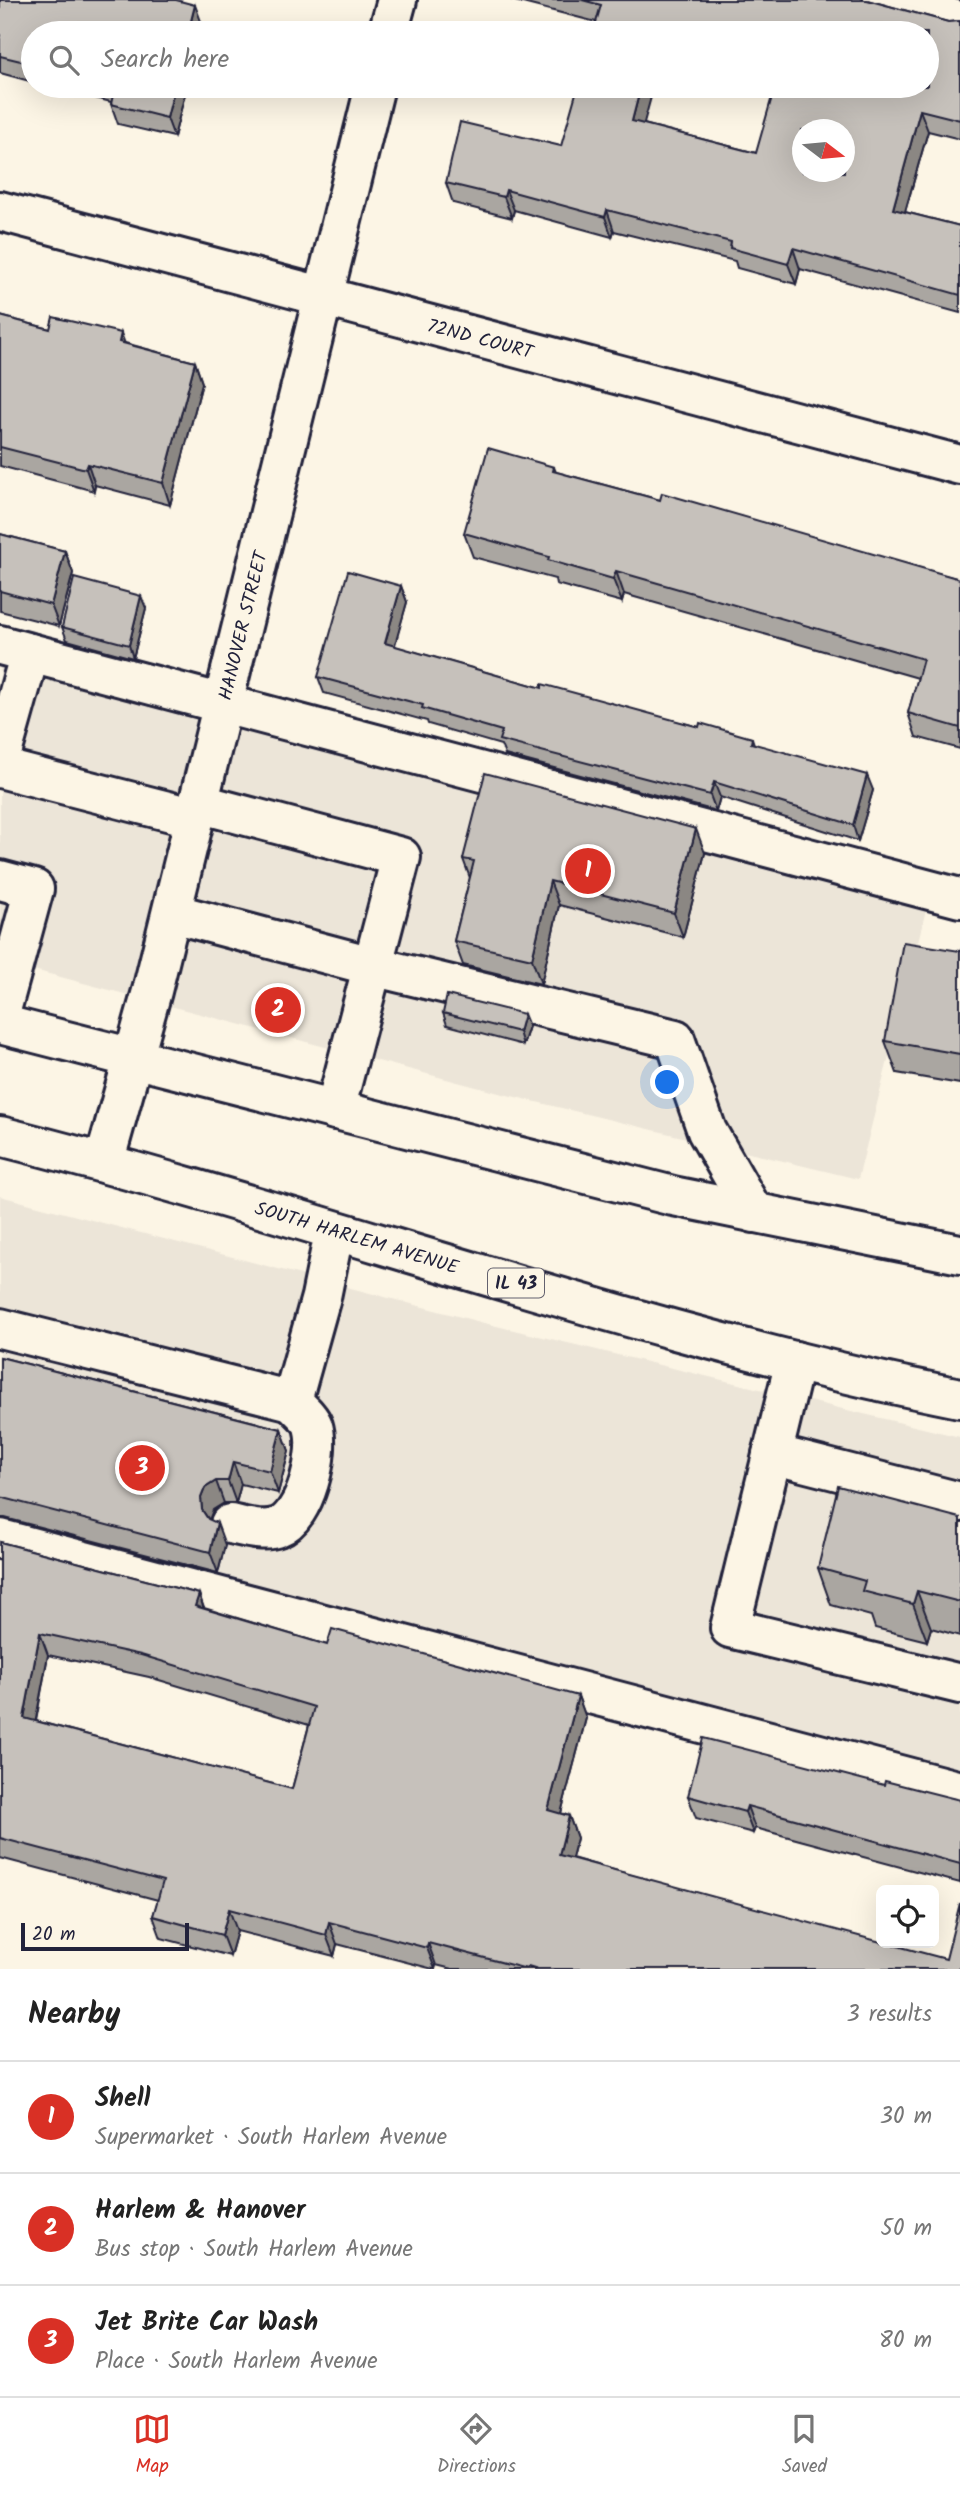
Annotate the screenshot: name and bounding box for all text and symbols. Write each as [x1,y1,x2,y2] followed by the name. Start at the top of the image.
[21,21,939,98] search box
[101,39,229,81] text: Search here
[45,41,83,79] icon: search
[792,119,855,182] north arrow
[424,312,538,369] street label: 72ND COURT
[211,547,277,704] street label: HANOVER STREET
[565,845,611,897] pin: 1
[255,984,301,1036] pin: 2
[650,1065,684,1099] your location
[251,1194,463,1284] street label: SOUTH HARLEM AVENUE
[488,1268,544,1298] road number: IL 43
[119,1442,165,1494] pin: 3
[876,1885,939,1948] map controls
[876,1885,939,1948] button: locate
[21,1920,189,1952] scale bar
[32,1920,75,1950] text: 20 m
[28,1991,120,2039] text: Nearby
[846,1997,932,2033] text: 3 results
[95,2078,151,2120] text: Shell
[48,2099,54,2135] text: 1
[880,2099,932,2135] text: 30 m
[95,2120,447,2156] text: Supermarket · South Harlem Avenue
[95,2190,305,2232] text: Harlem & Hanover
[44,2211,58,2247] text: 2
[881,2211,932,2247] text: 50 m
[95,2232,413,2268] text: Bus stop · South Harlem Avenue
[95,2302,318,2344] text: Jet Brite Car Wash
[45,2323,57,2359] text: 3
[879,2323,932,2359] text: 80 m
[95,2344,378,2380] text: Place · South Harlem Avenue
[133,2410,171,2482] tab: Map
[437,2410,516,2482] tab: Directions
[782,2410,827,2482] tab: Saved

